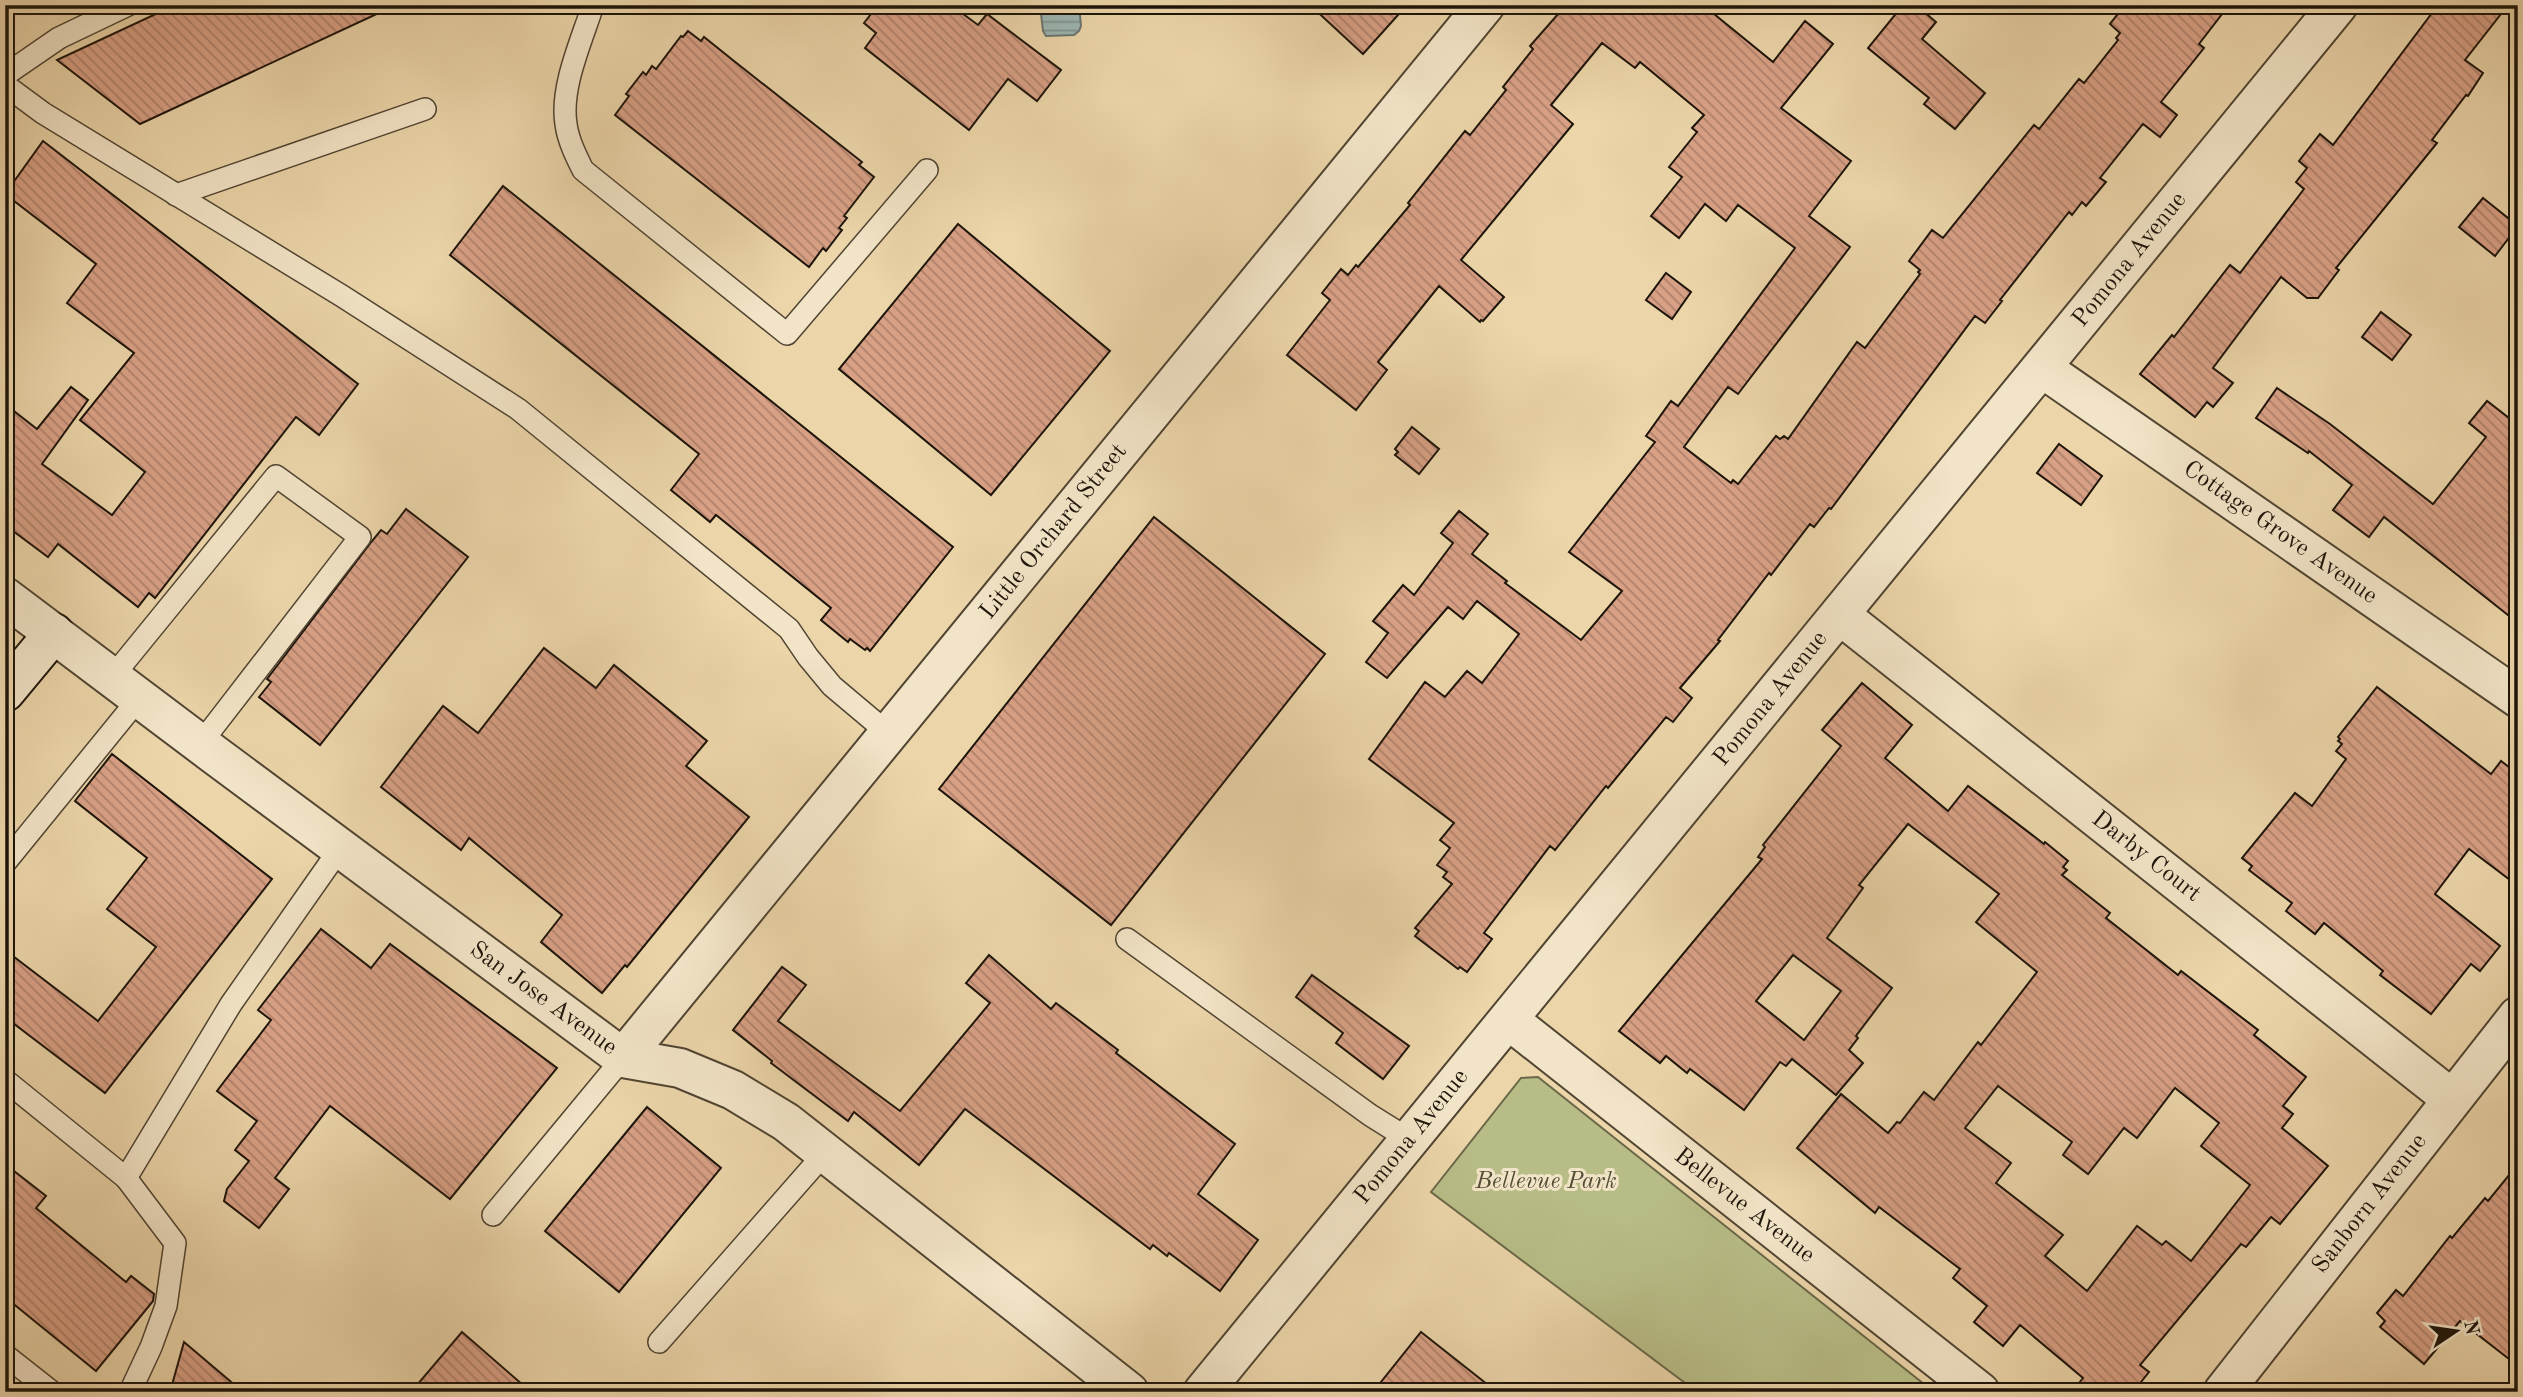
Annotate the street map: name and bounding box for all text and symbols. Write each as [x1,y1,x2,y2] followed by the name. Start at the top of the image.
[2069,188,2191,332] street label: Pomona Avenue
[976,440,1132,624] street label: Little Orchard Street
[2179,457,2381,609] street label: Cottage Grove Avenue
[1710,627,1832,771] street label: Pomona Avenue
[2087,807,2205,907] street label: Darby Court
[465,938,621,1060] street label: San Jose Avenue
[1351,1065,1473,1209] street label: Pomona Avenue
[2308,1130,2432,1278] street label: Sanborn Avenue
[1669,1144,1819,1268] street label: Bellevue Avenue
[1474,1170,1617,1194] park label: Bellevue Park
[2422,1296,2492,1366] north arrow
[2459,1319,2481,1337] text: N

